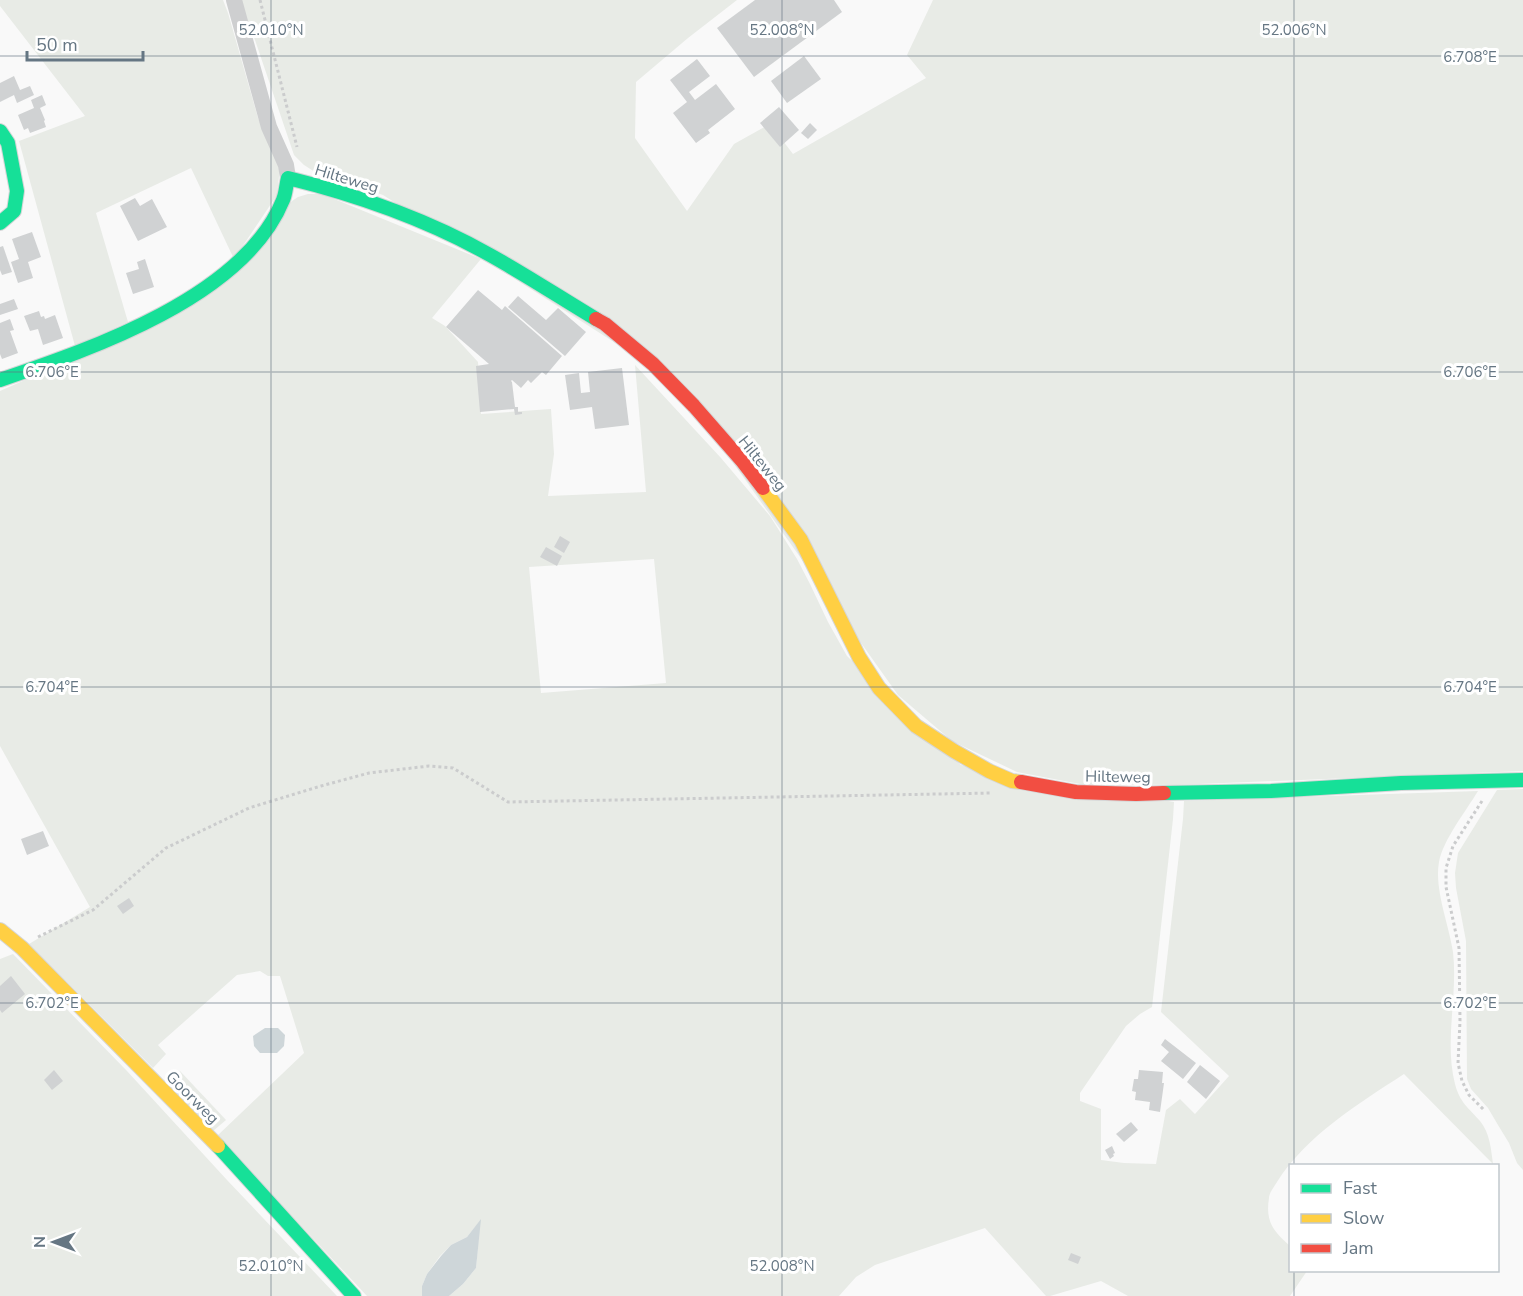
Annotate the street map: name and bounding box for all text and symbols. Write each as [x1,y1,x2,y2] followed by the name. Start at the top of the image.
[238,20,304,40] text: 52.010°N
[749,20,815,40] text: 52.008°N
[1261,20,1327,40] text: 52.006°N
[27,24,142,62] scale bar
[36,33,78,57] text: 50 m
[1443,47,1497,67] text: 6.708°E
[312,159,381,199] street label: Hilteweg
[25,362,79,382] text: 6.706°E
[1443,362,1497,382] text: 6.706°E
[733,431,791,496] street label: Hilteweg
[25,677,79,697] text: 6.704°E
[1443,677,1497,697] text: 6.704°E
[1085,765,1151,789] street label: Hilteweg
[25,993,79,1013] text: 6.702°E
[1443,993,1497,1013] text: 6.702°E
[161,1066,224,1129] street label: Goorweg
[1289,1164,1499,1272] legend
[1343,1176,1378,1200] text: Fast
[1343,1206,1384,1230] text: Slow
[24,1212,84,1272] north arrow
[29,1236,51,1248] text: N
[1342,1236,1374,1260] text: Jam
[238,1256,304,1276] text: 52.010°N
[749,1256,815,1276] text: 52.008°N

